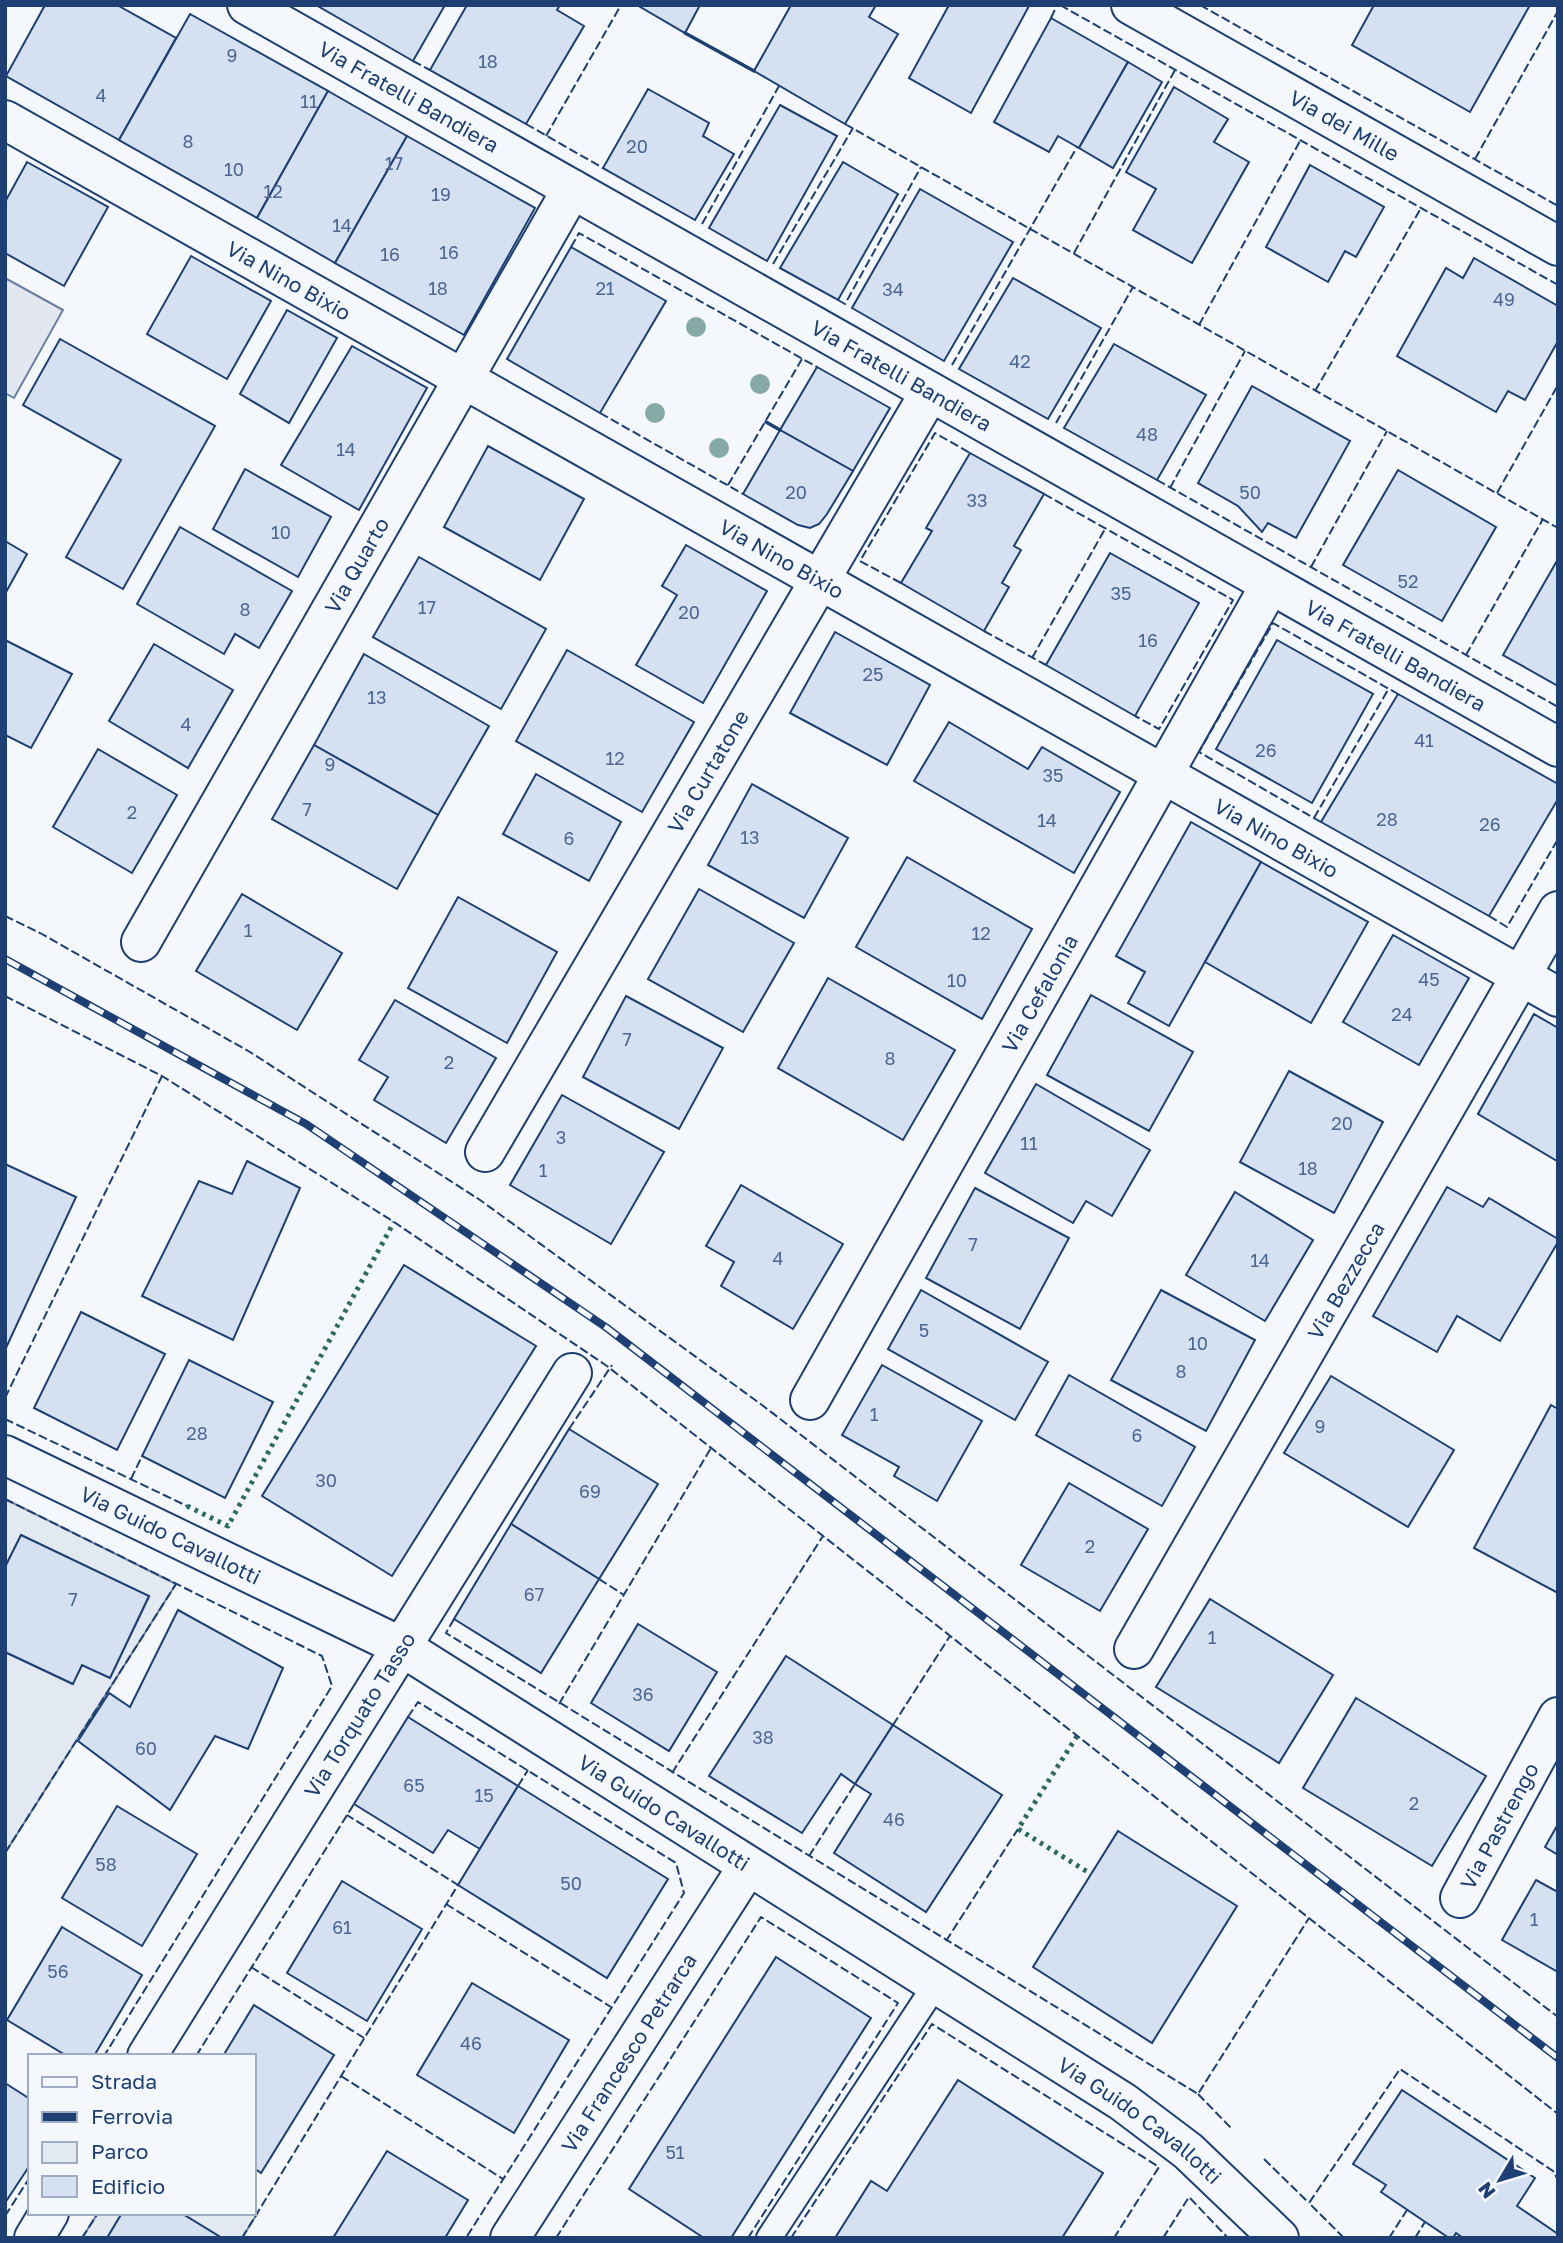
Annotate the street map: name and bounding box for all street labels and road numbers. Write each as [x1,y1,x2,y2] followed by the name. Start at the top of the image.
[314,35,504,158] street label: Via Fratelli Bandiera
[1285,84,1404,167] street label: Via dei Mille
[222,235,356,326] street label: Via Nino Bixio
[807,314,996,437] street label: Via Fratelli Bandiera
[319,513,394,618] street label: Via Quarto
[715,513,849,604] street label: Via Nino Bixio
[1301,594,1491,717] street label: Via Fratelli Bandiera
[662,705,754,838] street label: Via Curtatone
[1209,792,1343,883] street label: Via Nino Bixio
[996,930,1083,1057] street label: Via Cefalonia
[1302,1217,1390,1344] street label: Via Bezzecca
[76,1480,265,1590] street label: Via Guido Cavallotti
[298,1627,421,1802] street label: Via Torquato Tasso
[574,1749,755,1876] street label: Via Guido Cavallotti
[1454,1758,1544,1894] street label: Via Pastrengo
[555,1948,702,2157] street label: Via Francesco Petrarca
[1053,2051,1227,2189] street label: Via Guido Cavallotti

